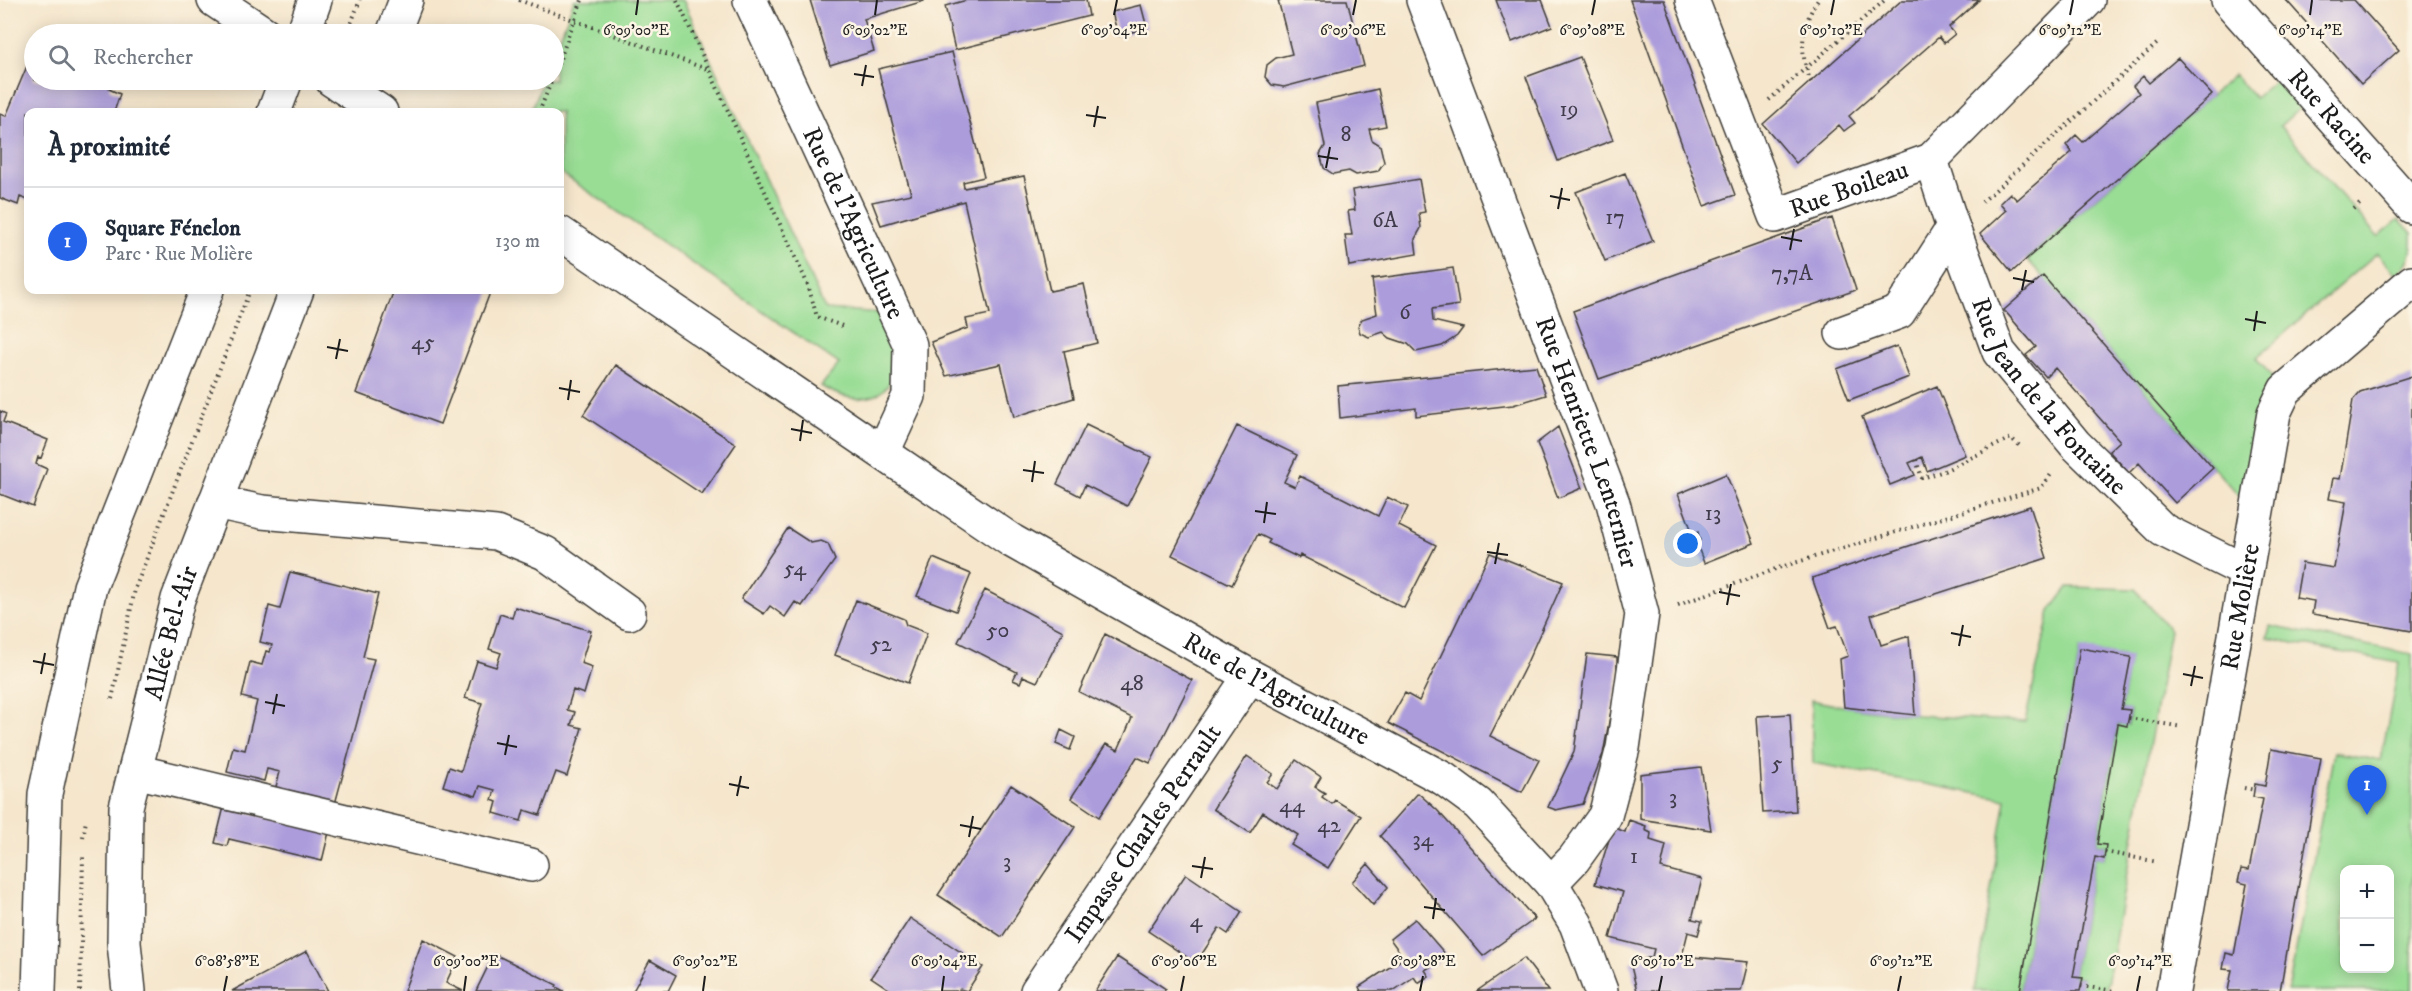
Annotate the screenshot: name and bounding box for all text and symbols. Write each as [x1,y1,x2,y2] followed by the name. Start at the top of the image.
[603,21,669,40] text: 6°09'00"E
[842,21,908,40] text: 6°09'02"E
[1081,21,1148,40] text: 6°09'04"E
[1320,21,1386,40] text: 6°09'06"E
[1559,21,1625,40] text: 6°09'08"E
[1799,21,1863,40] text: 6°09'10"E
[2039,21,2102,40] text: 6°09'12"E
[2278,21,2342,40] text: 6°09'14"E
[24,24,564,90] search box
[45,41,78,74] icon: search
[93,44,193,71] text: Rechercher
[2281,62,2383,171] street label: Rue Racine
[1560,96,1579,123] house number: 19
[1340,121,1352,148] house number: 8
[795,122,912,324] street label: Rue de l'Agriculture
[48,131,170,164] text: À proximité
[1785,153,1913,226] street label: Rue Boileau
[1605,204,1625,231] house number: 17
[1372,207,1399,234] house number: 6A
[105,215,241,242] text: Square Fénelon
[64,229,71,254] text: 1
[495,229,540,254] text: 130 m
[105,242,253,267] text: Parc · Rue Molière
[1771,260,1814,287] house number: 7,7A
[1964,293,2134,502] street label: Rue Jean de la Fontaine
[1399,299,1412,326] house number: 6
[1528,312,1646,572] street label: Rue Henriette Lenternier
[411,329,435,356] house number: 45
[1705,500,1721,527] house number: 13
[1673,529,1702,558] your location
[2213,541,2267,673] street label: Rue Molière
[784,555,808,582] house number: 54
[137,561,206,703] street label: Allée Bel-Air
[987,617,1009,644] house number: 50
[1177,625,1375,753] street label: Rue de l'Agriculture
[870,631,892,658] house number: 52
[1120,670,1144,697] house number: 48
[1058,718,1229,949] street label: Impasse Charles Perrault
[1772,750,1783,777] house number: 5
[2348,766,2386,815] pin: 1
[1669,784,1677,811] house number: 3
[1279,792,1306,819] house number: 44
[1317,812,1341,839] house number: 42
[1413,826,1435,853] house number: 34
[1630,843,1638,870] house number: 1
[1003,848,1011,875] house number: 3
[2340,865,2394,973] map controls
[2340,865,2394,919] button: +
[1190,907,1204,934] house number: 4
[2340,919,2394,973] button: −
[194,952,260,971] text: 6°08'58"E
[433,952,499,971] text: 6°09'00"E
[672,952,738,971] text: 6°09'02"E
[911,952,978,971] text: 6°09'04"E
[1151,952,1217,971] text: 6°09'06"E
[1390,952,1456,971] text: 6°09'08"E
[1630,952,1694,971] text: 6°09'10"E
[1870,952,1933,971] text: 6°09'12"E
[2108,952,2172,971] text: 6°09'14"E

